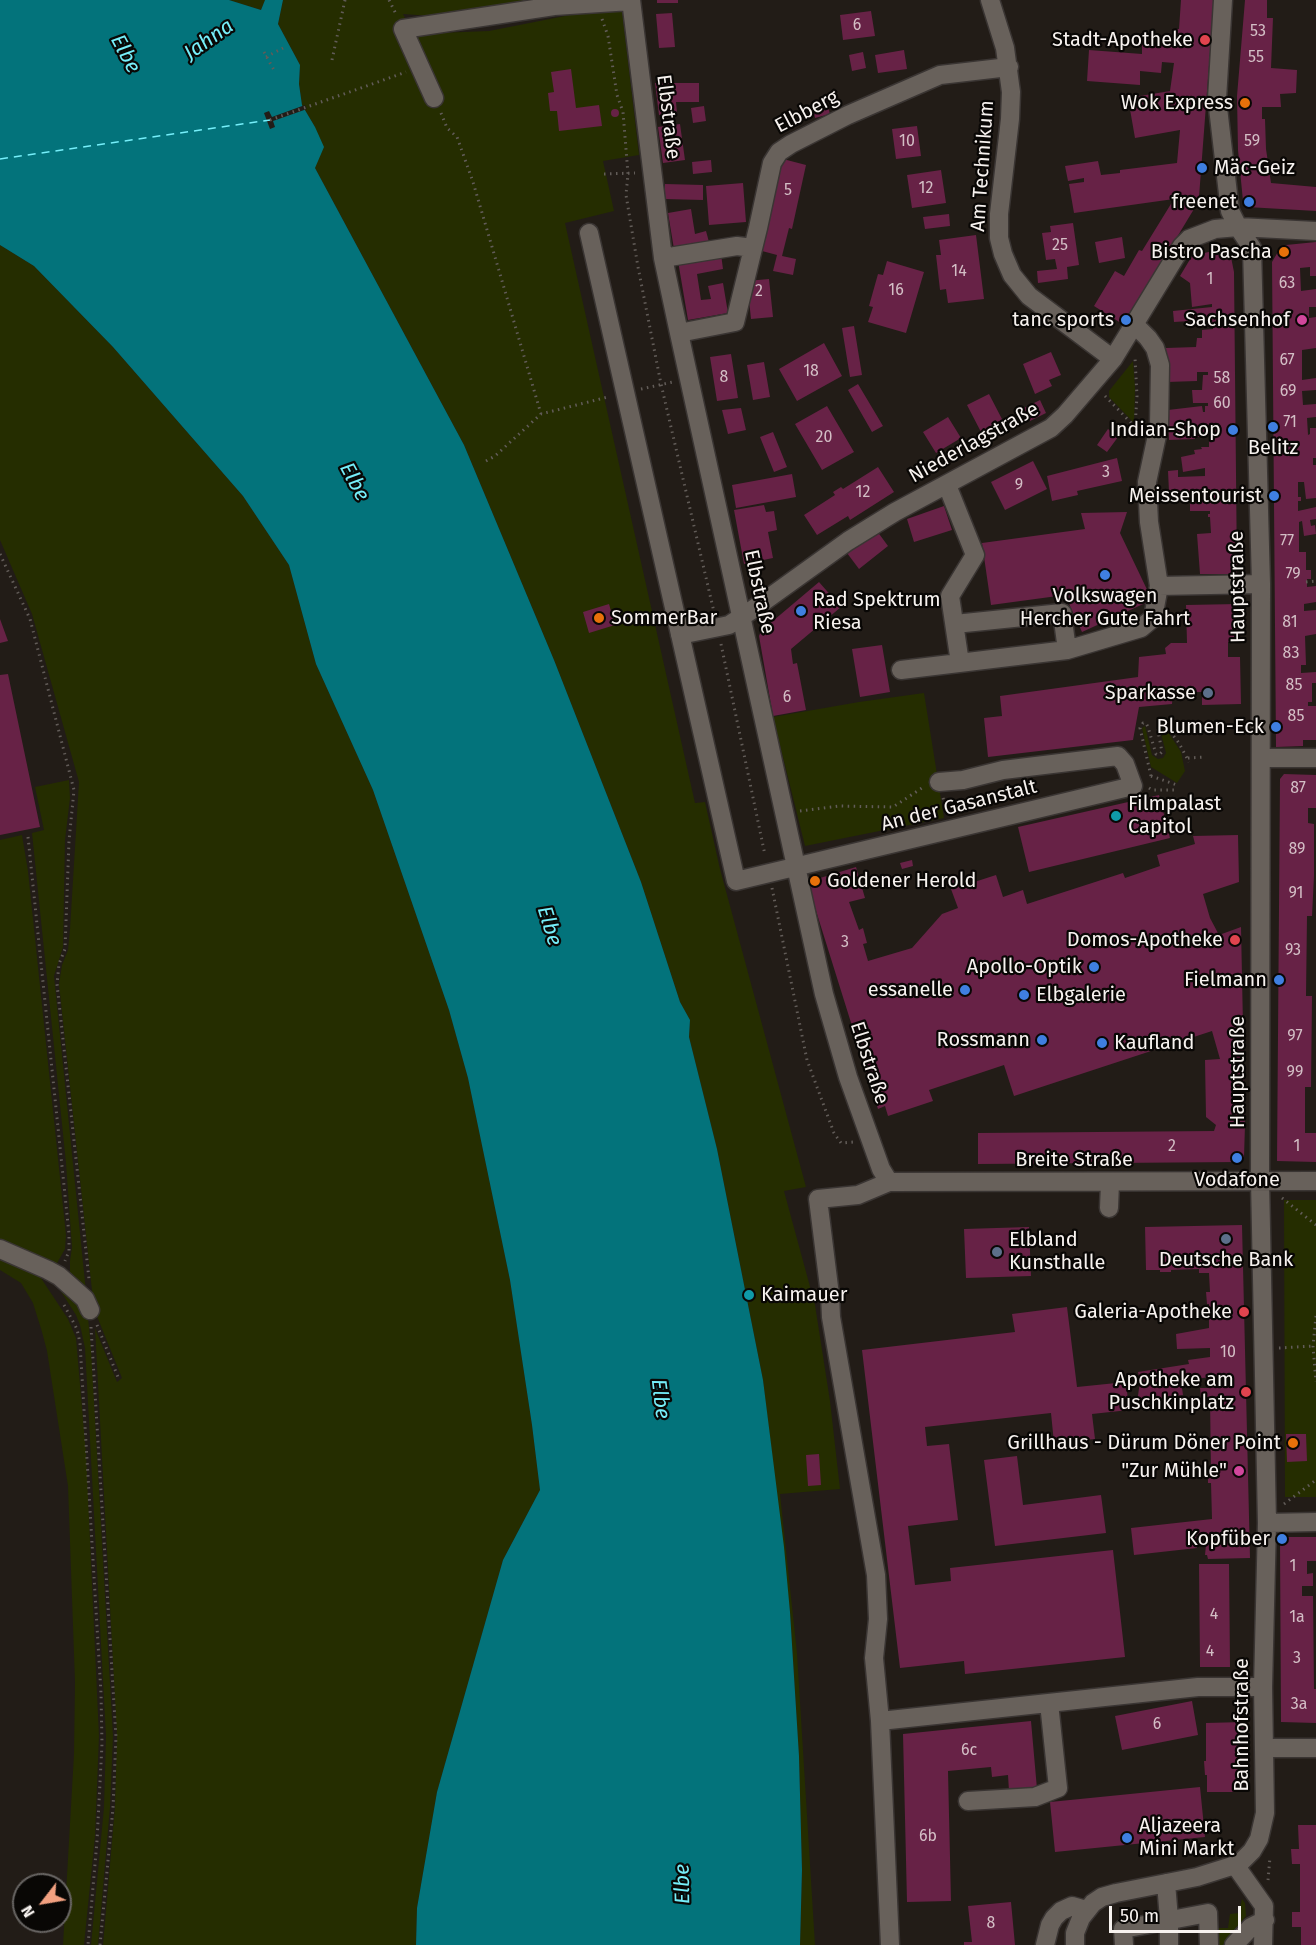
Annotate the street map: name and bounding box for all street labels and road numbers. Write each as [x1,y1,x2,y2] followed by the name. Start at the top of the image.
[651,73,685,161] street label: Elbstraße
[771,85,843,139] street label: Elbberg
[966,100,1000,232] street label: Am Technikum
[905,397,1043,489] street label: Niederlagstraße
[1225,531,1251,643] street label: Hauptstraße
[738,548,780,636] street label: Elbstraße
[879,775,1039,837] street label: An der Gasanstalt
[1226,1016,1250,1128] street label: Hauptstraße
[844,1019,894,1107] street label: Elbstraße
[1015,1148,1133,1172] street label: Breite Straße
[1230,1658,1254,1792] street label: Bahnhofstraße

